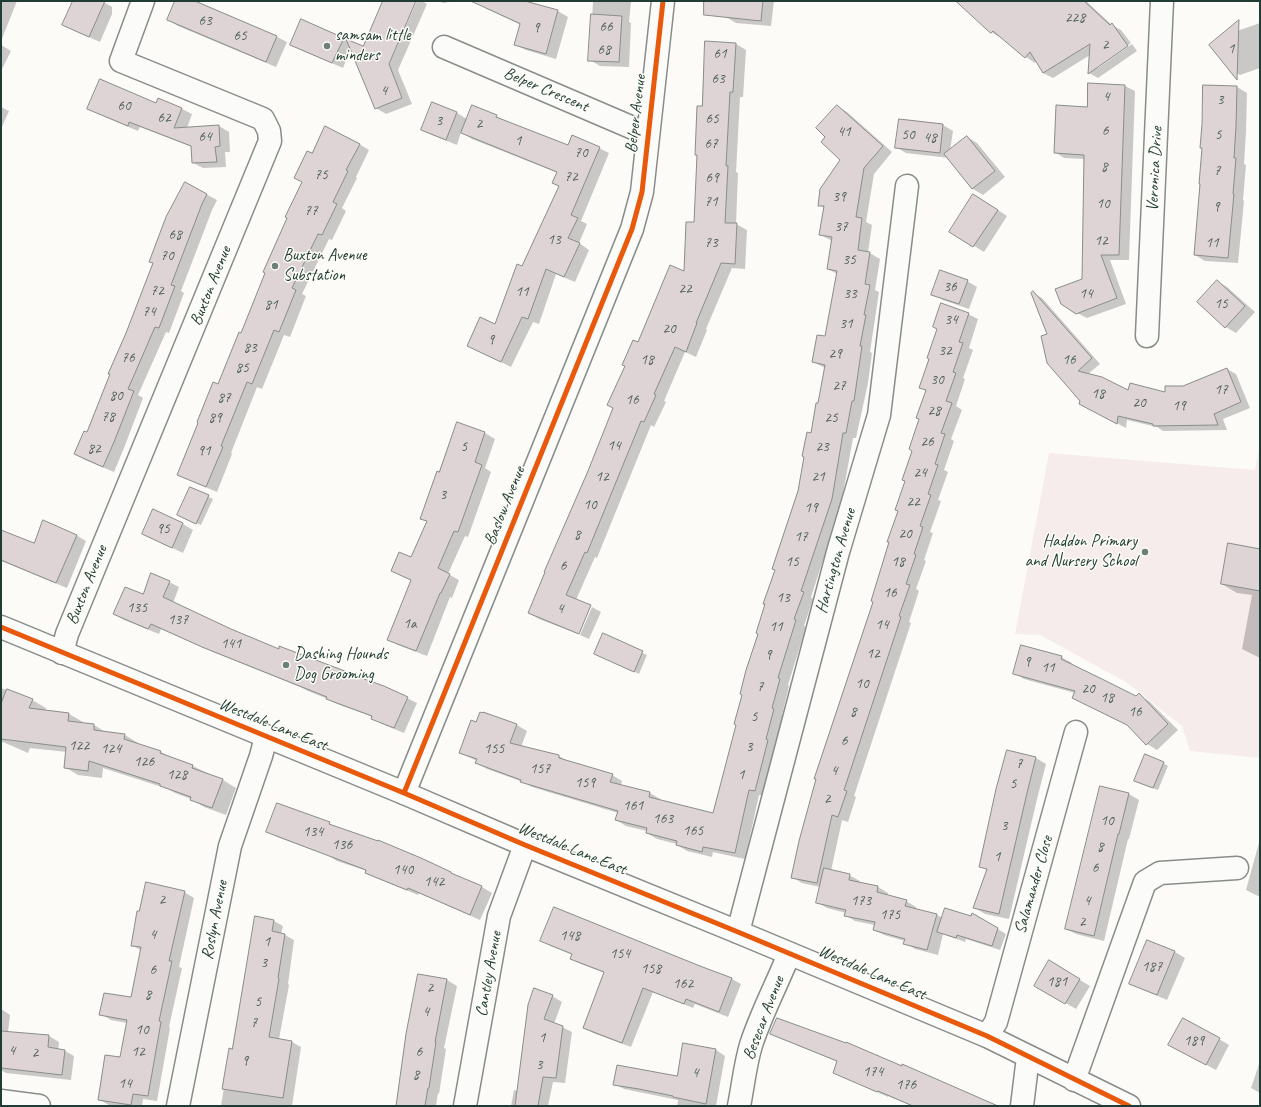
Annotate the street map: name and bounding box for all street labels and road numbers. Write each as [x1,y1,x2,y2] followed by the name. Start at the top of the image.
[500,63,592,117] street label: Belper Crescent
[621,74,651,154] street label: Belper Avenue
[1143,126,1167,212] street label: Veronica Drive
[186,243,236,329] street label: Buxton Avenue
[480,464,530,548] street label: Baslow Avenue
[811,506,861,616] street label: Hartington Avenue
[62,542,112,628] street label: Buxton Avenue
[216,694,330,756] street label: Westdale Lane East
[515,818,629,880] street label: Westdale Lane East
[1010,834,1058,936] street label: Salamander Close
[197,879,233,961] street label: Roslyn Avenue
[471,930,507,1018] street label: Cantley Avenue
[815,941,929,1005] street label: Westdale Lane East
[739,973,789,1063] street label: Besecar Avenue

